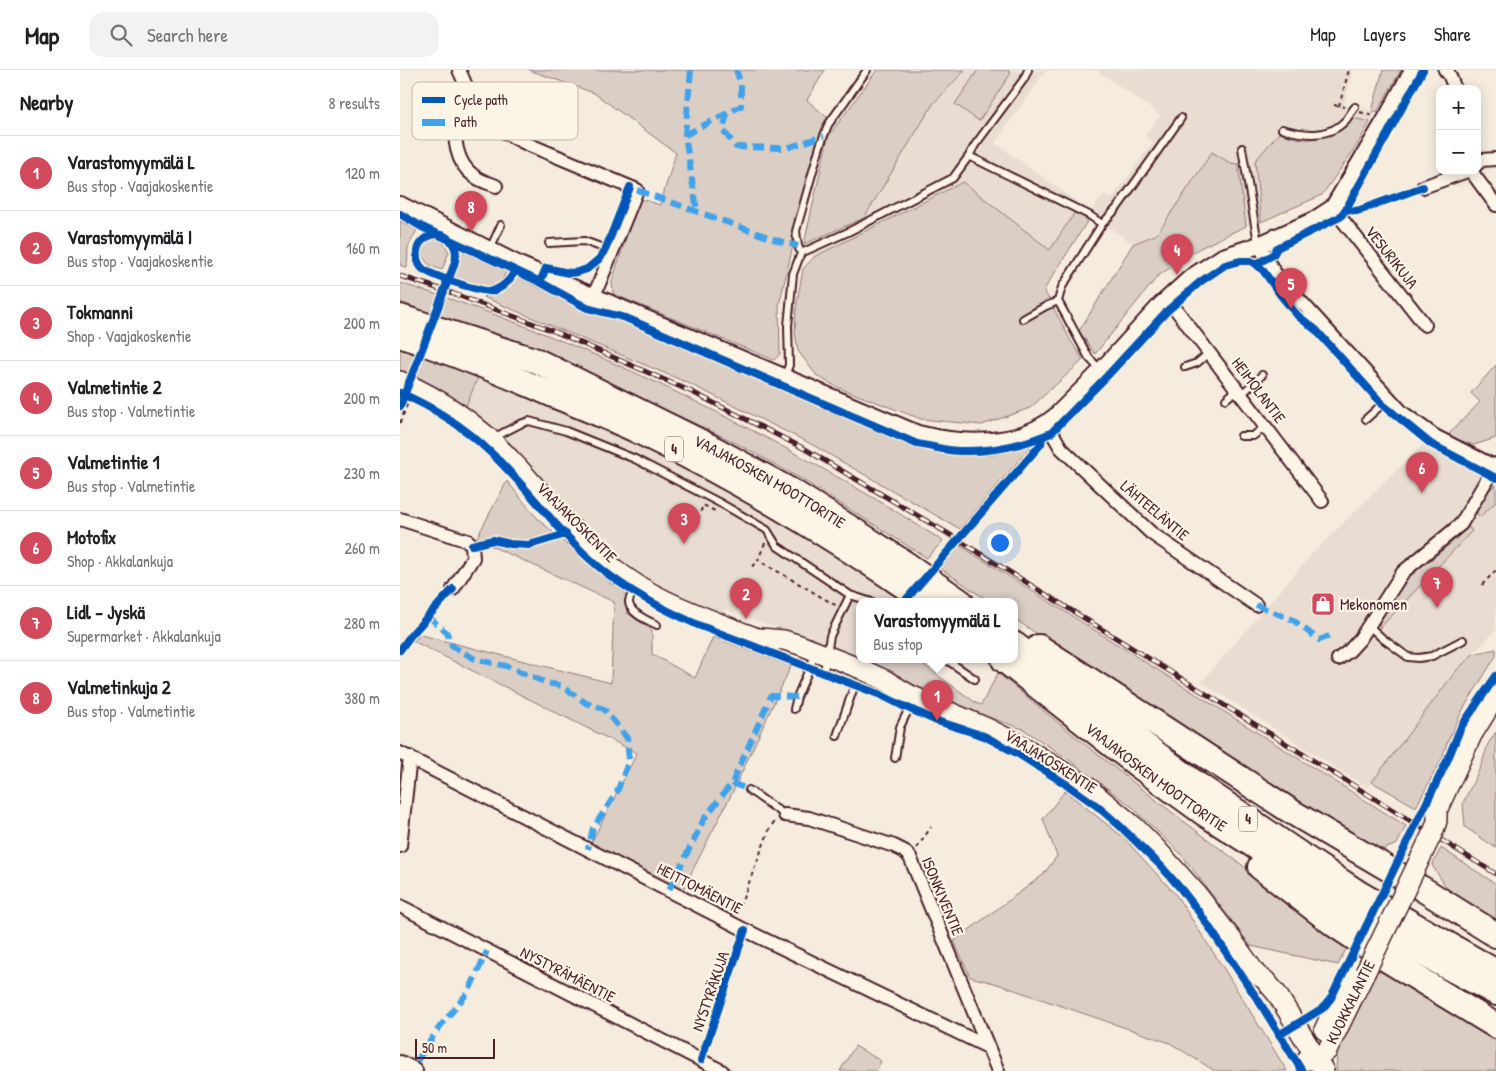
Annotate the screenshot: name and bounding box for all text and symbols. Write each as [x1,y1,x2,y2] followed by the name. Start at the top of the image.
[89,12,439,57] search box
[25,19,59,51] text: Map
[107,21,135,49] icon: search
[147,22,228,48] text: Search here
[1310,22,1336,47] text: Map
[1364,22,1406,47] text: Layers
[1434,22,1471,47] text: Share
[412,82,578,140] legend
[1436,85,1481,175] map controls
[1436,85,1481,130] button: +
[20,88,73,117] text: Nearby
[454,90,508,110] text: Cycle path
[328,92,380,114] text: 8 results
[454,112,477,131] text: Path
[1436,130,1481,175] button: −
[67,149,195,175] text: Varastomyymälä L
[33,162,39,184] text: 1
[345,162,380,184] text: 120 m
[67,175,213,197] text: Bus stop · Vaajakoskentie
[455,191,487,232] pin: 8
[1361,221,1424,293] street label: VESURIKUJA
[67,224,192,250] text: Varastomyymälä I
[1161,234,1193,275] pin: 4
[32,237,40,259] text: 2
[346,237,380,259] text: 160 m
[67,250,213,272] text: Bus stop · Vaajakoskentie
[1275,268,1307,309] pin: 5
[67,299,133,325] text: Tokmanni
[32,312,40,334] text: 3
[344,312,380,334] text: 200 m
[67,325,191,347] text: Shop · Vaajakoskentie
[1227,352,1291,428] street label: HEIMOLANTIE
[67,374,162,400] text: Valmetintie 2
[33,387,39,409] text: 4
[344,387,380,409] text: 200 m
[67,400,195,422] text: Bus stop · Valmetintie
[690,429,850,533] street label: VAAJAKOSKEN MOOTTORITIE
[665,436,683,462] road number: 4
[67,449,160,475] text: Valmetintie 1
[1406,452,1438,493] pin: 6
[33,462,39,484] text: 5
[344,462,380,484] text: 230 m
[67,475,195,497] text: Bus stop · Valmetintie
[1116,475,1194,545] street label: LÄHTEELÄNTIE
[532,477,622,567] street label: VAAJAKOSKENTIE
[668,503,700,544] pin: 3
[67,524,116,550] text: Motofix
[987,530,1013,556] your location
[33,537,39,559] text: 6
[344,537,380,559] text: 260 m
[67,550,173,572] text: Shop · Akkalankuja
[1421,567,1453,608] pin: 7
[730,578,762,619] pin: 2
[1310,591,1336,617] shop icon: Mekonomen
[1340,593,1407,615] place label: Mekonomen
[856,598,1018,663] popup
[67,599,145,625] text: Lidl - Jyskä
[873,607,1001,633] text: Varastomyymälä L
[32,612,40,634] text: 7
[344,612,380,634] text: 280 m
[67,625,221,647] text: Supermarket · Akkalankuja
[873,633,922,655] text: Bus stop
[67,674,171,700] text: Valmetinkuja 2
[921,680,953,721] pin: 1
[33,687,39,709] text: 8
[344,687,380,709] text: 380 m
[67,700,195,722] text: Bus stop · Valmetintie
[1081,717,1231,836] street label: VAAJAKOSKEN MOOTTORITIE
[1001,724,1101,798] street label: VAAJAKOSKENTIE
[1239,806,1257,832] road number: 4
[917,853,969,939] street label: ISONKIVENTIE
[653,857,747,919] street label: HEITTOMÄENTIE
[517,941,619,1007] street label: NYSTYRÄMÄENTIE
[686,948,734,1034] street label: NYSTYRÄKUJA
[1320,956,1380,1048] street label: KUOKKALANTIE
[415,1036,495,1059] scale bar
[422,1038,447,1057] text: 50 m

